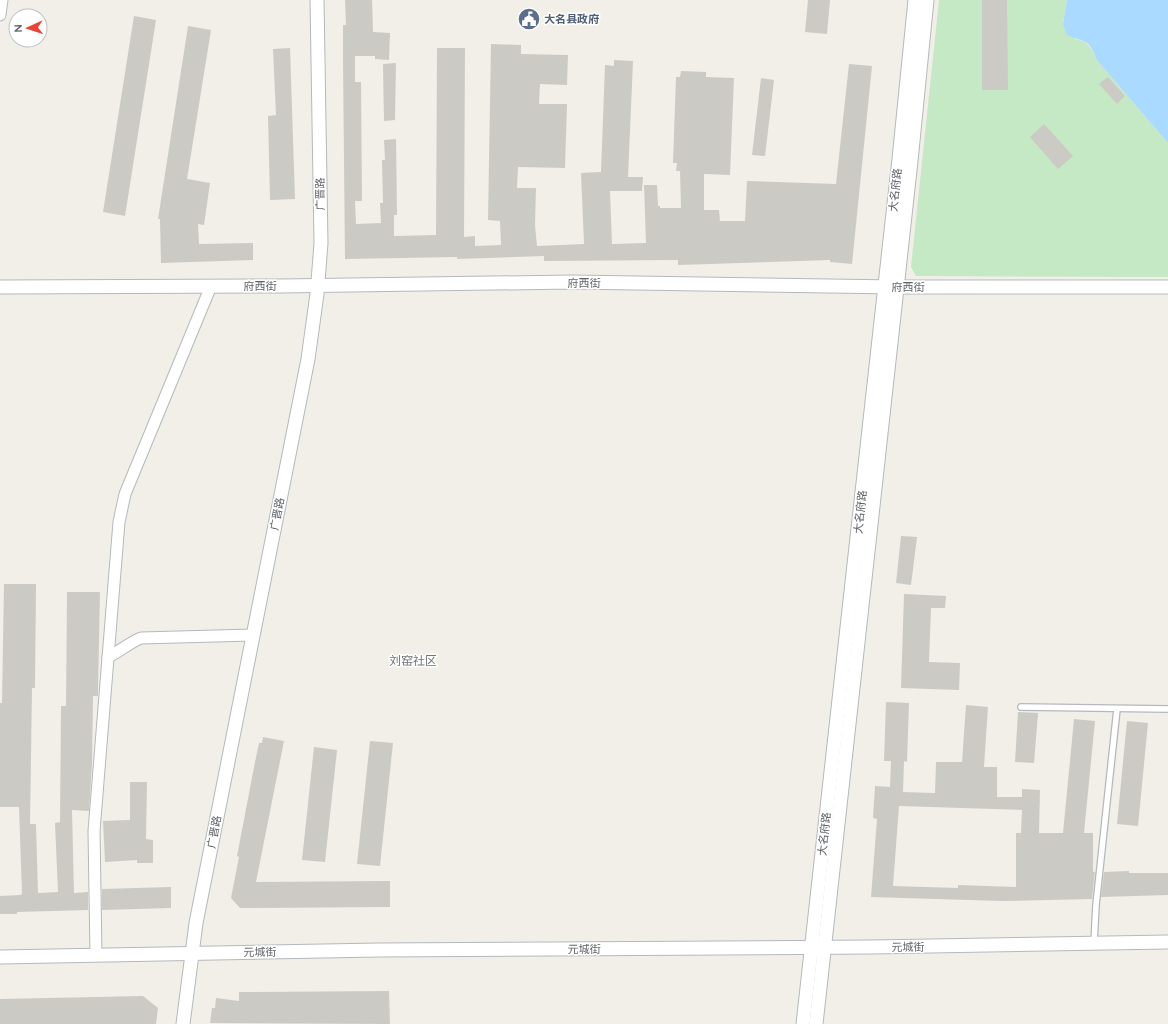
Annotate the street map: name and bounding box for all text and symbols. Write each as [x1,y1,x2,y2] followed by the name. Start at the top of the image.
[516,6,542,32] public building icon: 大名县政府
[8,8,48,48] north arrow
[544,12,599,26] place label: 大名县政府
[11,24,25,33] text: N
[886,167,904,213] street label: 大名府路
[313,177,327,211] street label: 广晋路
[568,276,601,290] street label: 府西街
[244,279,277,293] street label: 府西街
[892,280,925,294] street label: 府西街
[851,489,869,535] street label: 大名府路
[267,496,287,532] street label: 广晋路
[389,653,437,668] district label: 刘窑社区
[815,811,833,857] street label: 大名府路
[204,814,224,850] street label: 广晋路
[891,940,925,954] street label: 元城街
[568,942,601,956] street label: 元城街
[243,945,277,959] street label: 元城街

